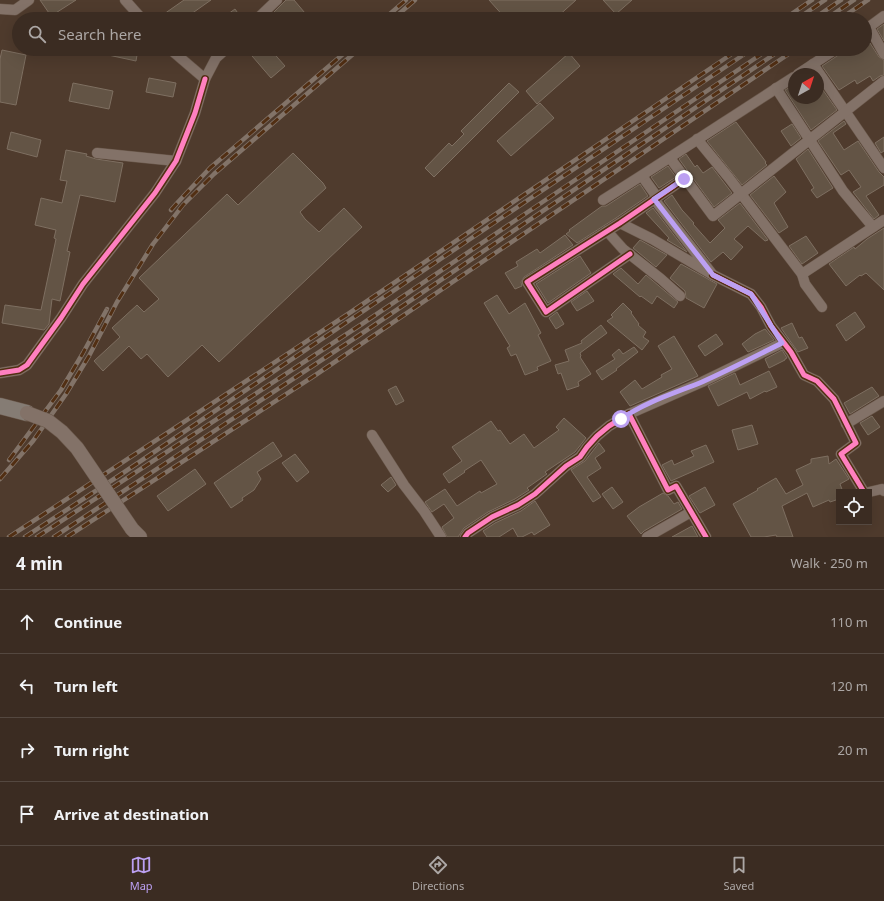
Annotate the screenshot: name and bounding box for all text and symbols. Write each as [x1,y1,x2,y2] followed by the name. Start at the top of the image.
[12,12,872,56] search box
[26,23,48,45] icon: search
[58,24,141,44] text: Search here
[788,68,824,104] north arrow
[675,170,693,188] route end
[612,410,630,428] route start
[836,489,872,525] map controls
[836,489,872,525] button: locate
[16,552,63,575] text: 4 min
[790,554,868,572] text: Walk · 250 m
[16,611,38,633] icon: ahead
[54,612,122,632] text: Continue
[830,613,868,631] text: 110 m
[16,675,38,697] icon: left
[54,676,118,696] text: Turn left
[830,677,868,695] text: 120 m
[16,739,38,761] icon: right
[54,740,129,760] text: Turn right
[838,741,868,759] text: 20 m
[16,803,38,825] icon: arrive
[54,804,209,824] text: Arrive at destination
[130,854,153,893] tab: Map
[412,854,464,893] tab: Directions
[724,854,754,893] tab: Saved

